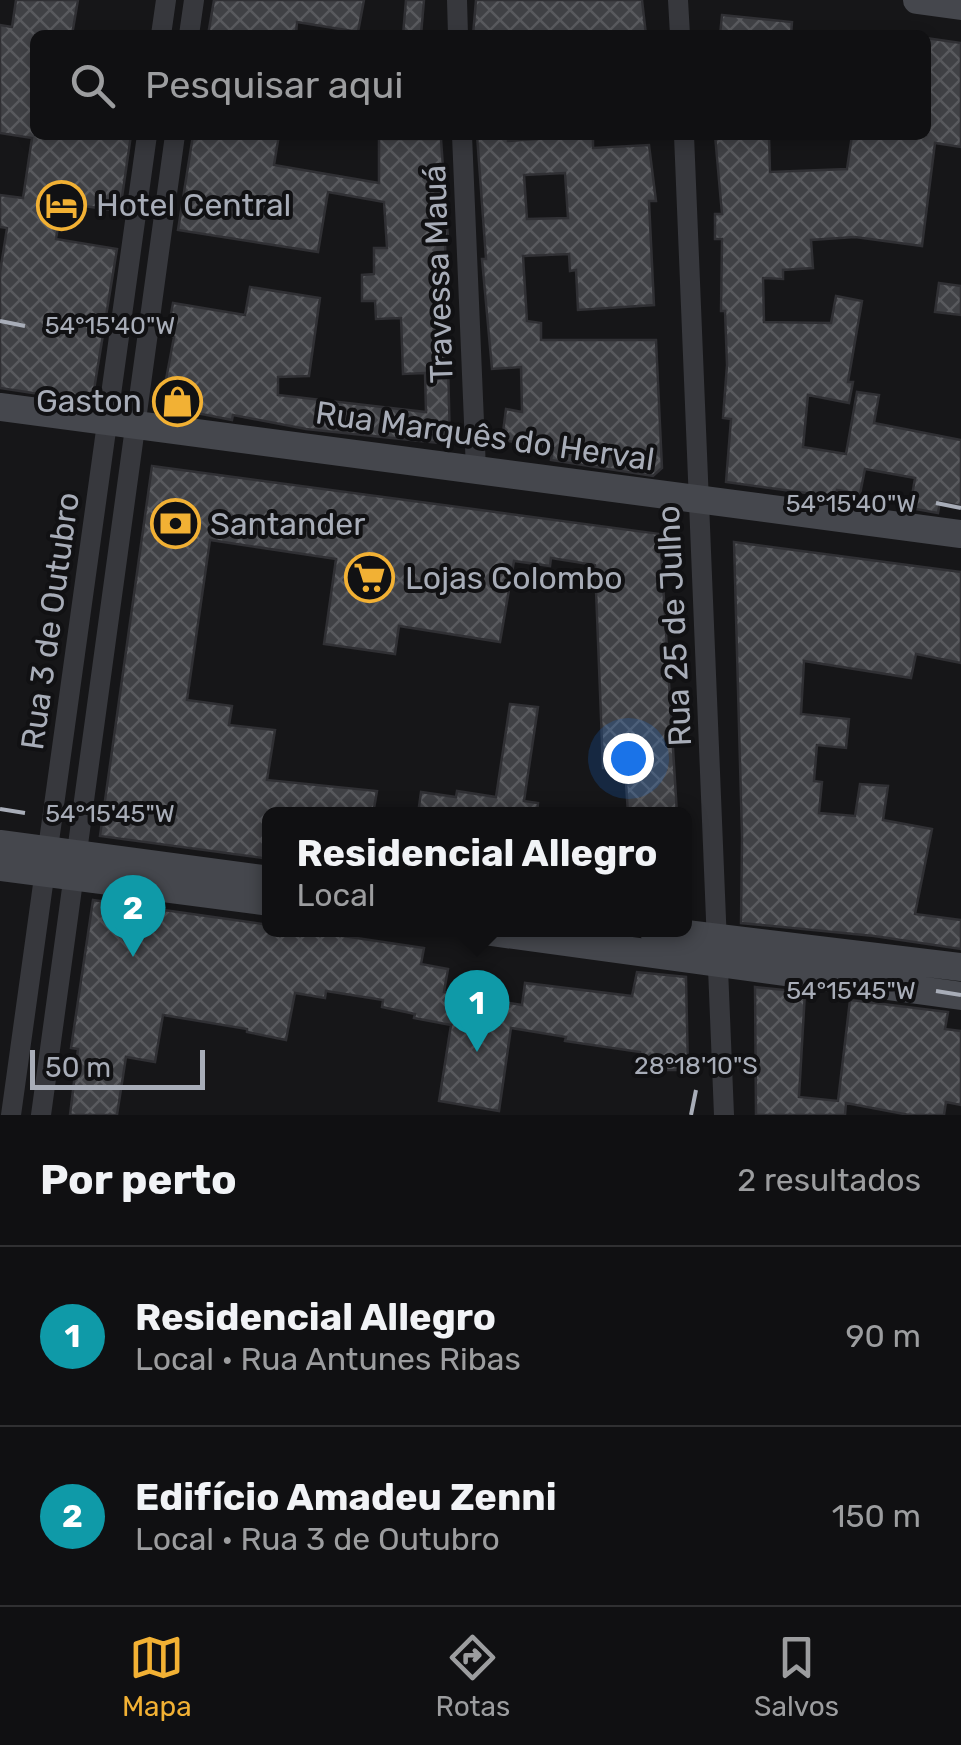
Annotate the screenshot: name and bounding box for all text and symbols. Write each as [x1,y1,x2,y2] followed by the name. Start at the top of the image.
[30,30,931,140] search box
[65,58,120,113] icon: search
[145,62,403,108] text: Pesquisar aqui
[415,164,461,384] street label: Travessa Mauá
[35,179,87,231] hotel icon: Hotel Central
[96,186,291,224] place label: Hotel Central
[45,311,175,340] text: 54°15'40"W
[151,375,203,427] shop icon: Gaston
[36,382,142,420] place label: Gaston
[313,393,657,479] street label: Rua Marquês do Herval
[786,489,916,518] text: 54°15'40"W
[13,490,87,752] street label: Rua 3 de Outubro
[149,498,201,550] bank icon: Santander
[210,505,365,543] place label: Santander
[649,505,699,747] street label: Rua 25 de Julho
[344,552,396,604] supermarket icon: Lojas Colombo
[405,559,623,597] place label: Lojas Colombo
[603,733,654,784] your location
[45,799,175,828] text: 54°15'45"W
[262,807,692,937] popup
[296,830,658,876] text: Residencial Allegro
[100,874,166,957] pin: 2
[296,876,376,914] text: Local
[444,970,510,1052] pin: 1
[786,976,916,1005] text: 54°15'45"W
[30,1045,205,1090] scale bar
[45,1051,111,1084] text: 50 m
[634,1051,758,1080] text: 28°18'10"S
[40,1155,237,1205] text: Por perto
[737,1161,921,1199] text: 2 resultados
[135,1294,496,1340] text: Residencial Allegro
[65,1317,80,1355] text: 1
[845,1317,921,1355] text: 90 m
[135,1340,521,1378] text: Local · Rua Antunes Ribas
[135,1474,557,1520] text: Edifício Amadeu Zenni
[62,1497,83,1535] text: 2
[832,1497,921,1535] text: 150 m
[135,1520,500,1558] text: Local · Rua 3 de Outubro
[122,1630,192,1723] tab: Mapa
[435,1630,510,1723] tab: Rotas
[754,1630,839,1723] tab: Salvos

